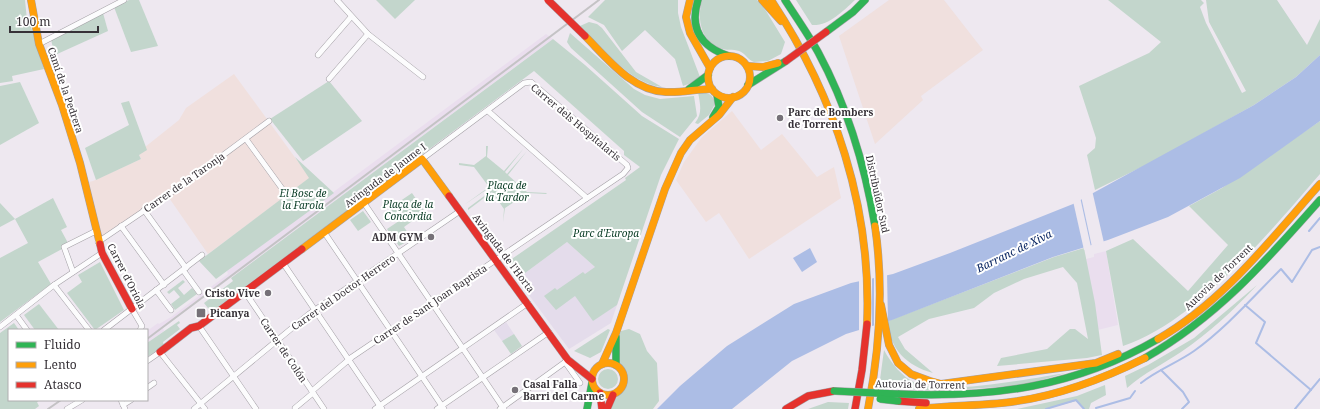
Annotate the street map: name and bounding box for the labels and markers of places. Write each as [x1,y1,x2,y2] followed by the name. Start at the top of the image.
[788,105,873,131] place label: Parc de Bombers de Torrent
[775,113,785,123] marker: Parc de Bombers de Torrent
[372,230,423,244] place label: ADM GYM
[426,232,436,242] marker: ADM GYM
[205,286,260,300] place label: Cristo Vive
[263,288,273,298] marker: Cristo Vive
[210,306,249,320] place label: Picanya
[195,307,207,319] marker: Picanya
[523,377,604,403] place label: Casal Falla Barri del Carme
[510,385,520,395] marker: Casal Falla Barri del Carme

